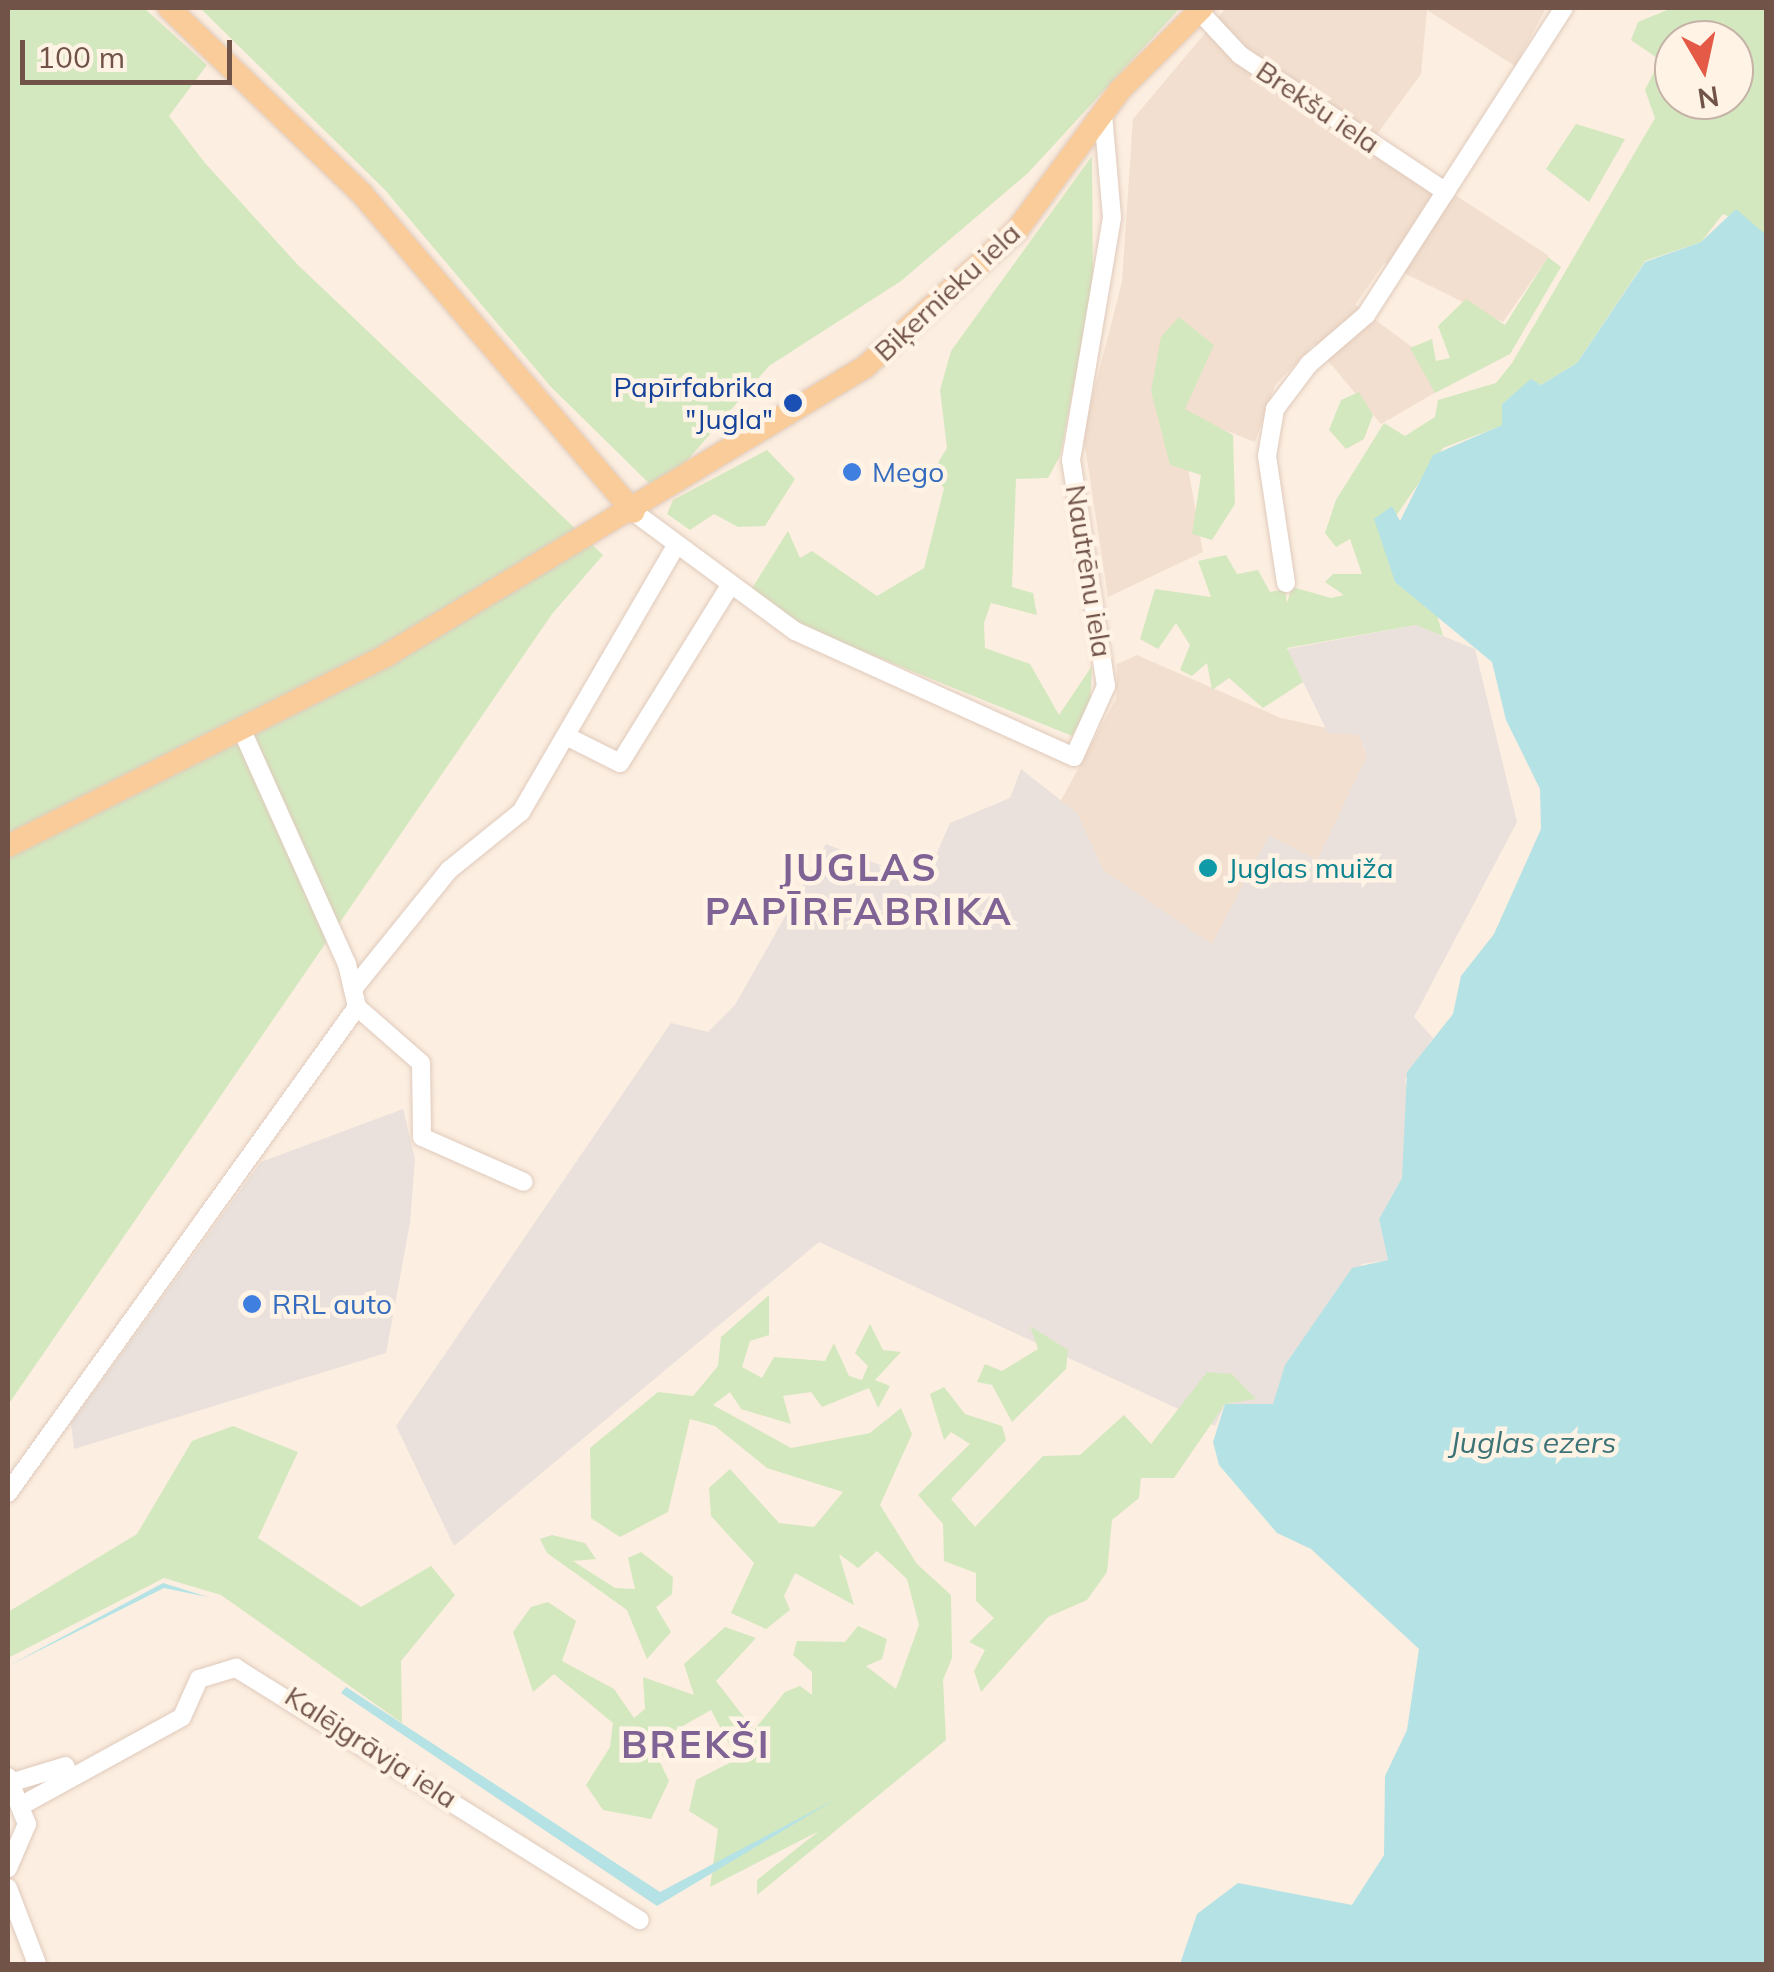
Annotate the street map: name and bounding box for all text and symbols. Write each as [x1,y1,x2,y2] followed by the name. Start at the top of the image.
[25,20,238,82] scale bar
[1654,20,1754,120] north arrow
[37,38,125,76] text: 100 m
[1250,54,1386,160] street label: Brekšu iela
[1695,79,1722,117] text: N
[867,216,1027,368] street label: Biķernieku iela
[613,370,773,436] place label: Papīrfabrika "Jugla"
[782,392,804,414] marker: Papīrfabrika "Jugla"
[872,455,944,489] place label: Mego
[841,461,863,483] marker: Mego
[1059,482,1119,660] street label: Nautrēnu iela
[705,845,1013,934] district label: JUGLAS PAPĪRFABRIKA
[1228,851,1394,885] place label: Juglas muiža
[1197,857,1219,879] marker: Juglas muiža
[272,1287,392,1321] place label: RRL auto
[241,1293,263,1315] marker: RRL auto
[1450,1424,1616,1460] water label: Juglas ezers
[279,1679,463,1815] street label: Kalējgrāvja iela
[621,1722,771,1768] district label: BREKŠI

